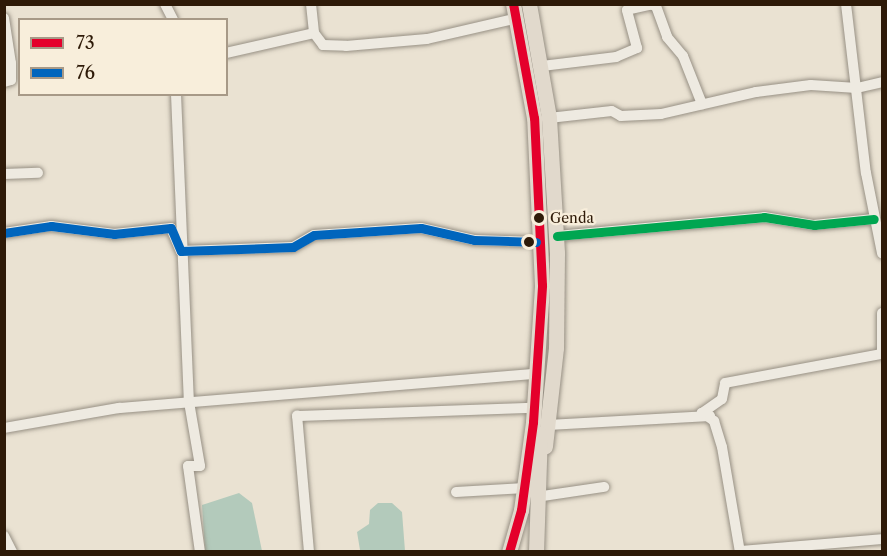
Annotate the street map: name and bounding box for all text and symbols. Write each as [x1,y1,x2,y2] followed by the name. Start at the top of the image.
[18,18,228,96] legend
[76,32,95,54] text: 73
[76,62,95,84] text: 76
[550,210,594,226] place label: Genda
[533,212,545,224] marker: Genda
[523,236,535,248] unlabelled marker

